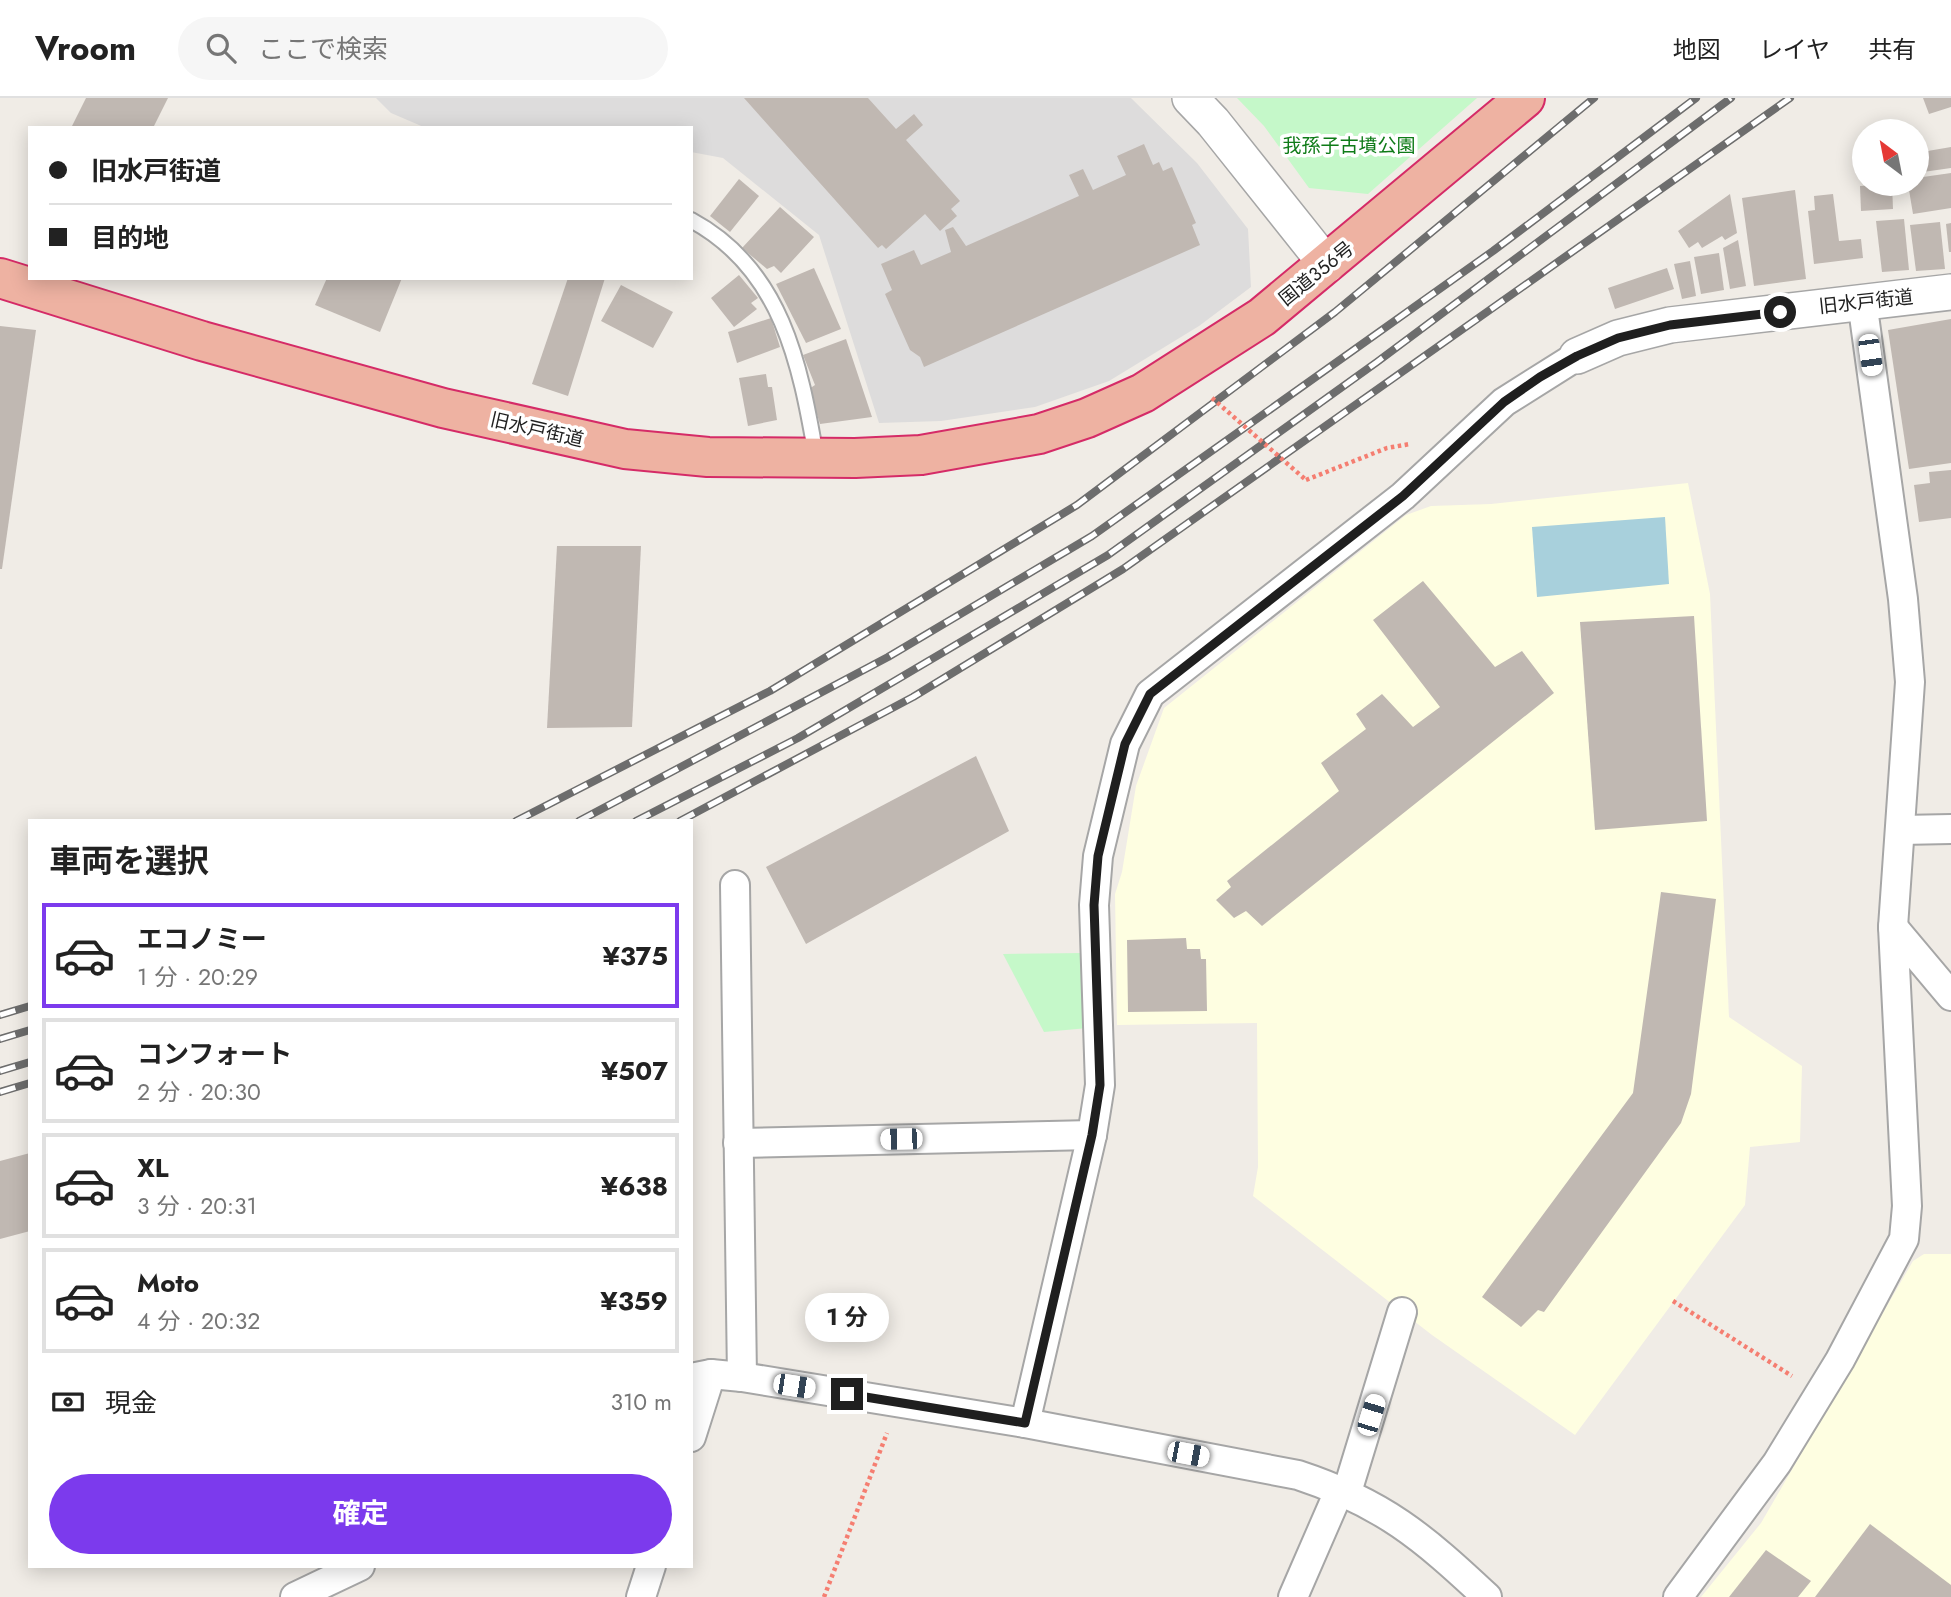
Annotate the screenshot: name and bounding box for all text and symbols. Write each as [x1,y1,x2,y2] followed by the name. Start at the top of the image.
[178,17,668,80] search box
[35,25,136,72] text: Vroom
[202,29,240,67] icon: search
[258,30,388,68] text: ここで検索
[1673,32,1721,67] text: 地図
[1759,32,1830,67] text: レイヤ
[1868,32,1916,67] text: 共有
[1852,119,1928,196] north arrow
[1852,119,1929,196] map controls
[1282,132,1416,159] park label: 我孫子古墳公園
[91,152,221,190] text: 旧水戸街道
[91,219,169,257] text: 目的地
[1273,235,1359,312] street label: 国道356号
[1817,283,1915,320] street label: 旧水戸街道
[1764,296,1796,328] route start
[1857,333,1884,377] car
[488,406,586,453] street label: 旧水戸街道
[49,838,209,884] text: 車両を選択
[137,920,267,958] text: エコノミー
[53,924,116,987] icon: car
[602,937,668,975] text: ¥375
[137,960,258,994] text: 1 分 · 20:29
[137,1035,292,1073] text: コンフォート
[53,1039,116,1102] icon: car
[601,1052,668,1090] text: ¥507
[137,1075,261,1109] text: 2 分 · 20:30
[880,1128,923,1150] car
[137,1149,169,1187] text: XL
[53,1154,116,1217] icon: car
[601,1167,668,1205] text: ¥638
[137,1189,257,1223] text: 3 分 · 20:31
[137,1264,199,1302] text: Moto
[53,1269,116,1332] icon: car
[600,1282,668,1320] text: ¥359
[805,1292,889,1342] callout: 1 分
[826,1300,868,1334] text: 1 分
[137,1304,260,1338] text: 4 分 · 20:32
[772,1372,817,1400] car
[831,1378,863,1410] route end
[49,1383,87,1421] icon: cash
[105,1384,157,1422] text: 現金
[610,1385,672,1419] text: 310 m
[1355,1392,1388,1438] car
[1166,1440,1211,1468] car
[49,1474,672,1554] button: 確定

